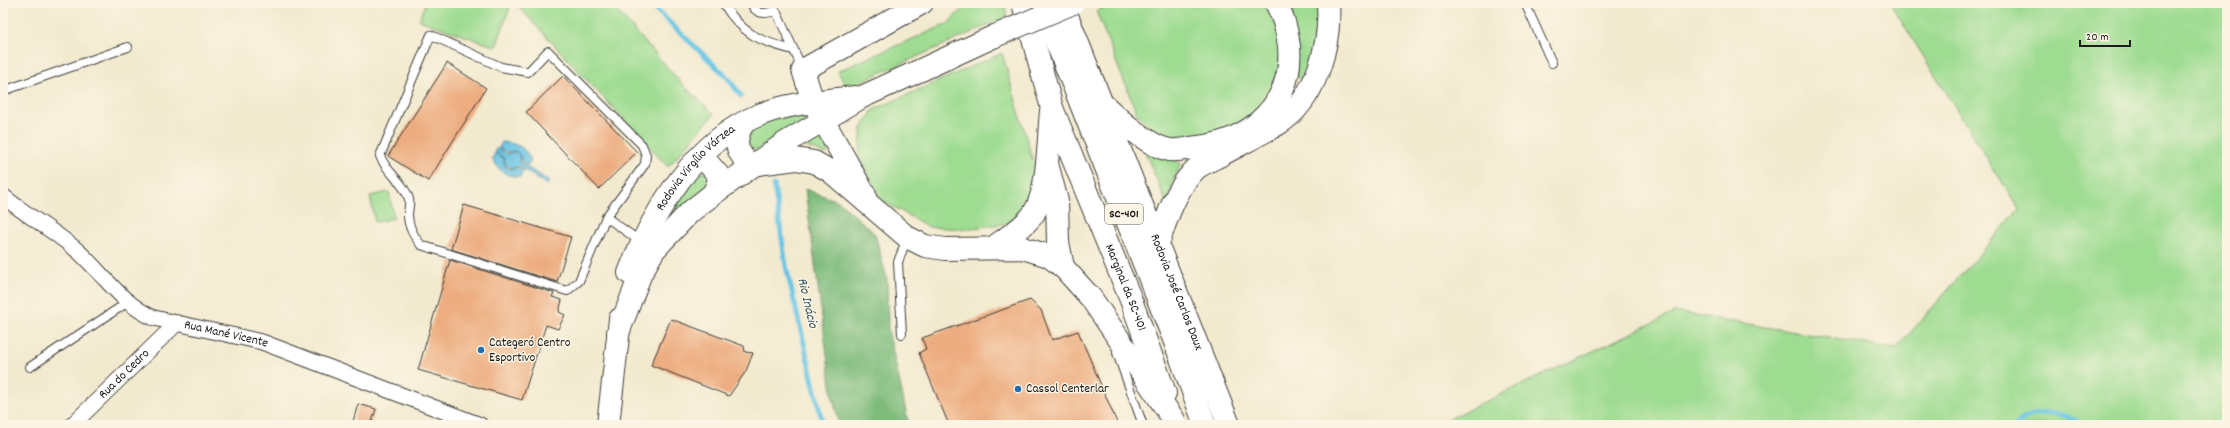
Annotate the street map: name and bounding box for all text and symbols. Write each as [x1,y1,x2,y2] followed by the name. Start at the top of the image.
[2080,22,2130,48] scale bar
[2086,29,2109,46] text: 20 m
[652,120,740,215] street label: Rodovia Virgílio Várzea
[1105,204,1143,224] road number: SC-401
[1145,231,1208,353] street label: Rodovia José Carlos Daux
[1100,241,1151,334] street label: Marginal da SC-401
[792,276,823,331] water label: Rio Inácio
[182,315,271,353] street label: Rua Mané Vicente
[489,334,571,368] place label: Categeró Centro Esportivo
[94,345,154,404] street label: Rua do Cedro
[476,345,486,355] marker: Categeró Centro Esportivo
[1026,380,1109,399] place label: Cassol Centerlar
[1013,384,1023,394] marker: Cassol Centerlar

